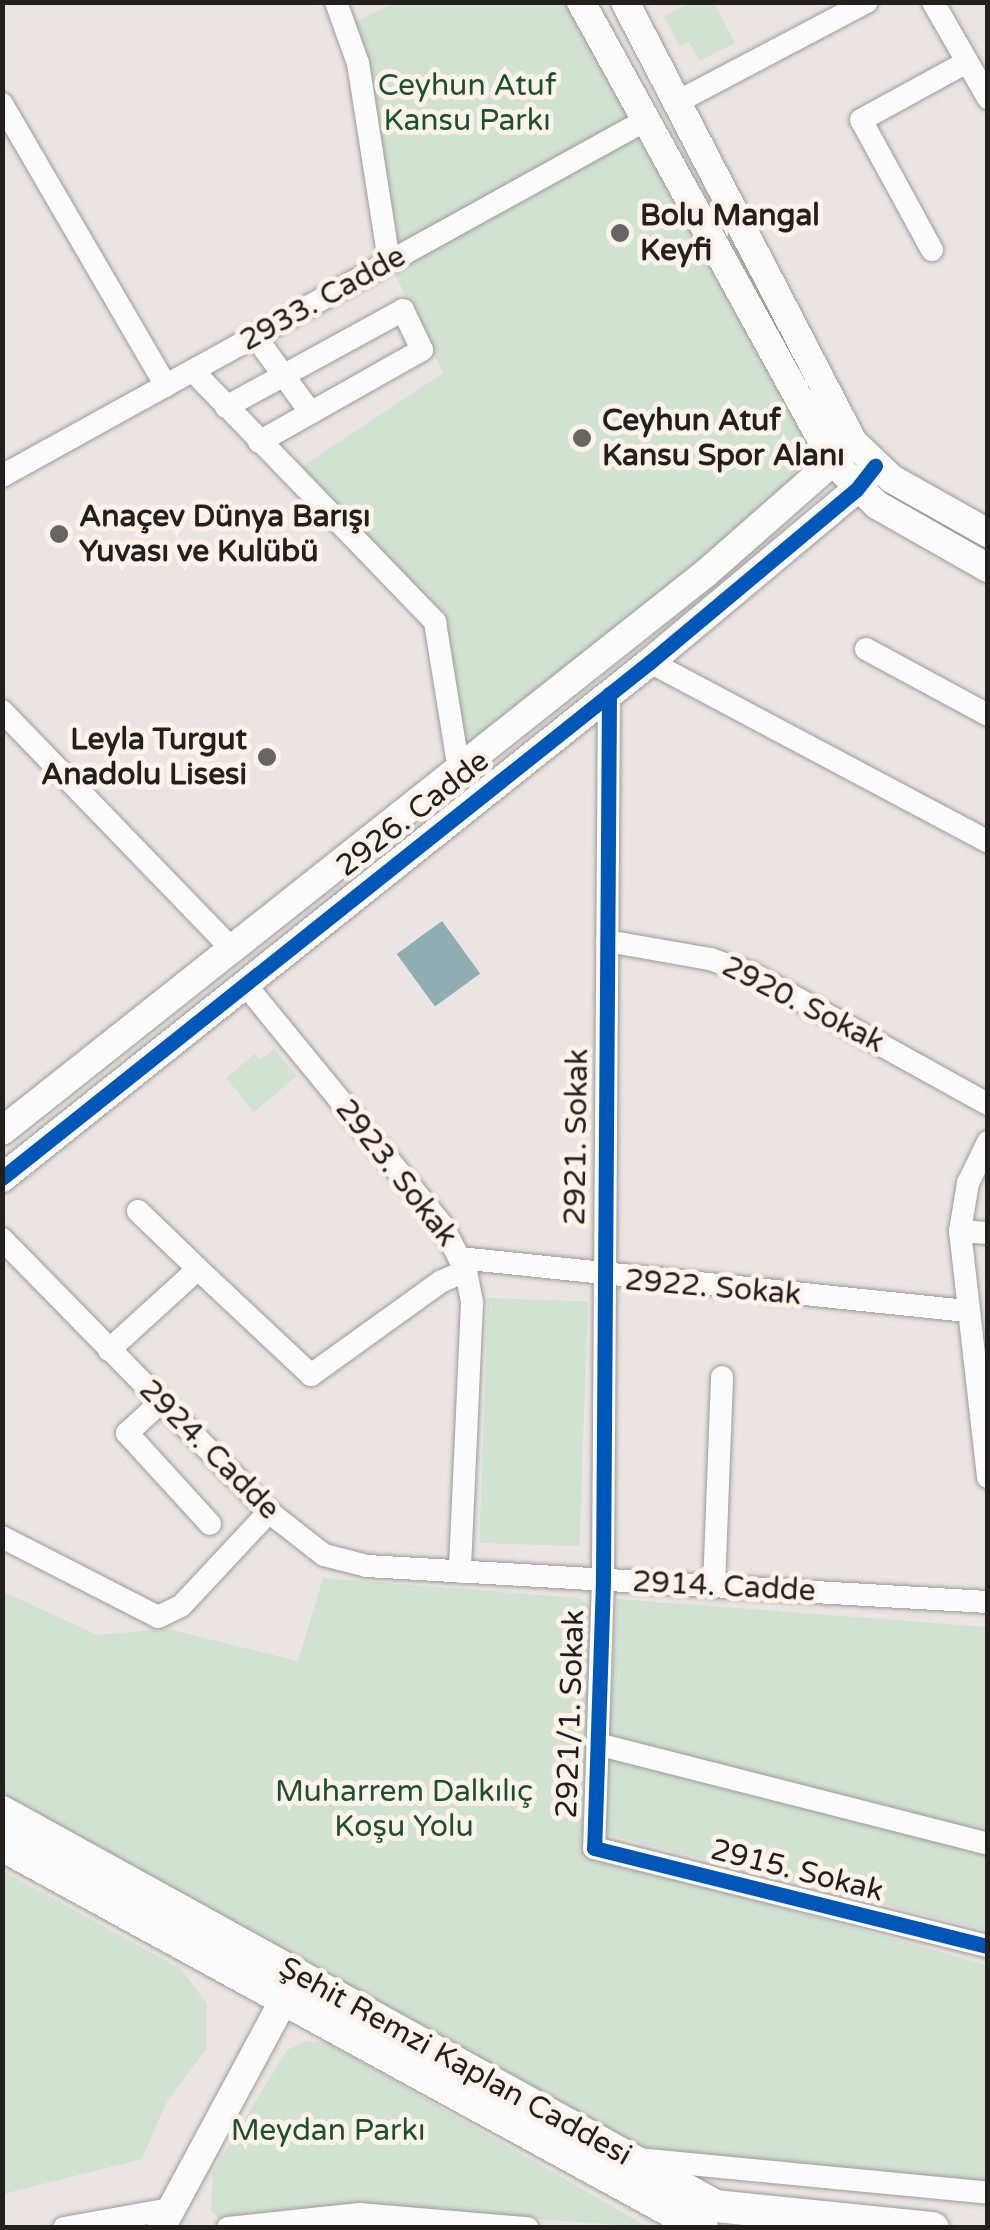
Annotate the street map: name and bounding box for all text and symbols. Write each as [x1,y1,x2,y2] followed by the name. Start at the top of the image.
[378,68,556,138] park label: Ceyhun Atuf Kansu Parkı
[640,198,820,268] place label: Bolu Mangal Keyfi
[609,222,631,244] marker: Bolu Mangal Keyfi
[234,239,412,359] street label: 2933. Cadde
[602,403,845,474] place label: Ceyhun Atuf Kansu Spor Alanı
[571,427,593,449] marker: Ceyhun Atuf Kansu Spor Alanı
[79,499,370,570] place label: Anaçev Dünya Barışı Yuvası ve Kulübü
[48,523,70,545] marker: Anaçev Dünya Barışı Yuvası ve Kulübü
[41,722,247,792] place label: Leyla Turgut Anadolu Lisesi
[330,743,496,885] street label: 2926. Cadde
[256,746,278,768] marker: Leyla Turgut Anadolu Lisesi
[716,949,890,1061] street label: 2920. Sokak
[557,1048,597,1226] street label: 2921. Sokak
[327,1092,465,1254] street label: 2923. Sokak
[623,1262,803,1314] street label: 2922. Sokak
[131,1372,287,1528] street label: 2924. Cadde
[631,1564,817,1610] street label: 2914. Cadde
[549,1609,593,1819] street label: 2921/1. Sokak
[275,1774,533,1844] park label: Muharrem Dalkılıç Koşu Yolu
[707,1832,887,1910] street label: 2915. Sokak
[273,1950,637,2174] street label: Şehit Remzi Kaplan Caddesi
[231,2113,425,2149] park label: Meydan Parkı

